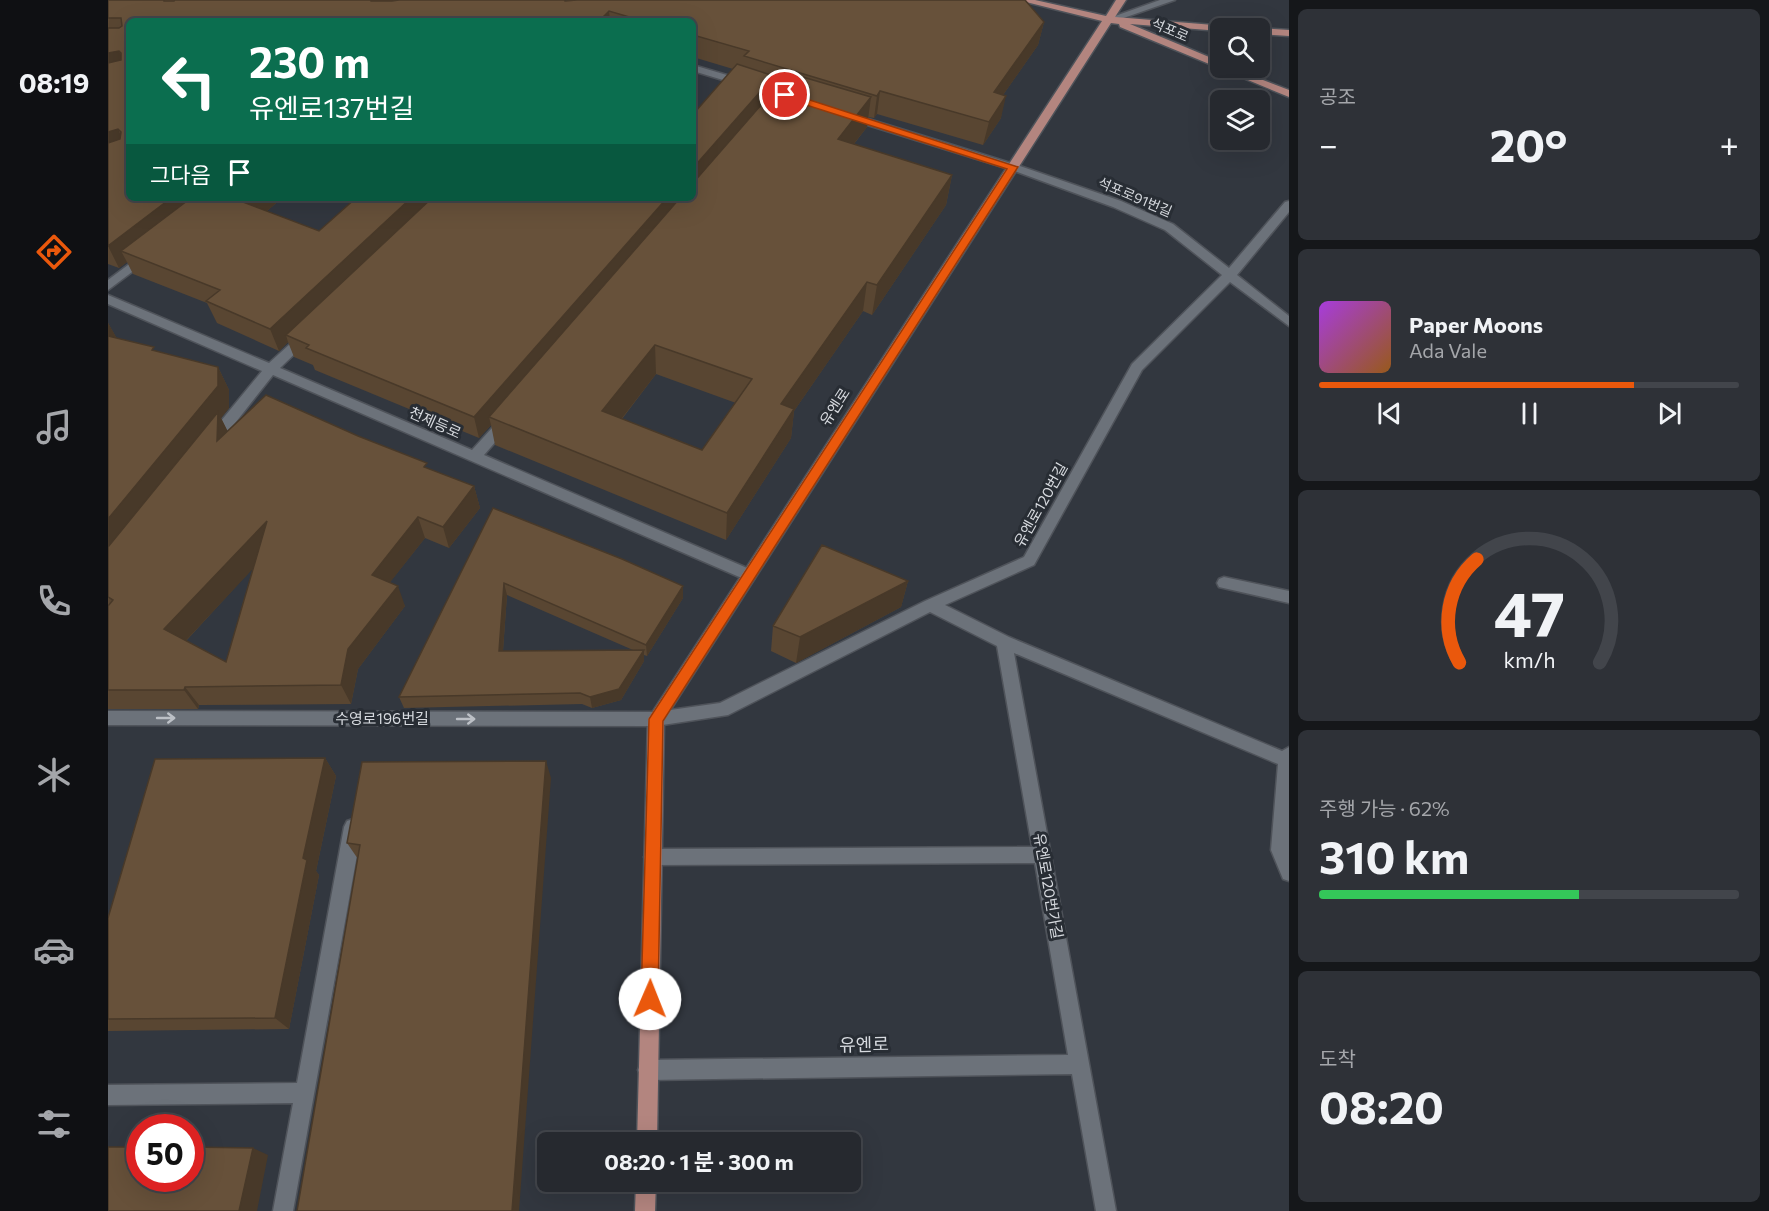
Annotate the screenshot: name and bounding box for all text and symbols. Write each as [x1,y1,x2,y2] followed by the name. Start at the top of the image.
[1149,14,1191,45] street label: 석포로
[1210,18,1270,150] map controls
[1210,18,1270,78] button: search
[249,35,370,87] text: 230 m
[150,42,228,120] icon: left
[19,66,89,99] text: 08:19
[759,69,810,120] pin
[768,78,801,111] icon: arrive
[1319,84,1356,108] text: 공조
[1210,90,1270,150] button: layers
[249,91,414,124] text: 유엔로137번길
[1490,116,1568,171] text: 20°
[1319,123,1338,164] text: −
[1720,123,1739,164] text: +
[223,156,256,189] icon: arrive
[150,161,211,188] text: 그다음
[1096,173,1175,220] street label: 석포로91번길
[33,231,75,273] icon: directions
[1409,311,1543,338] text: Paper Moons
[1409,338,1487,362] text: Ada Vale
[815,384,853,429] street label: 유엔로
[1373,397,1406,430] icon: previous
[1513,397,1546,430] icon: pause
[1653,397,1686,430] icon: next
[407,403,464,442] street label: 천제등로
[33,406,75,448] icon: music
[1010,459,1071,550] street label: 유엔로120번길
[1493,574,1565,650] text: 47
[33,580,75,622] icon: phone
[1503,646,1555,672] text: km/h
[335,709,429,727] street label: 수영로196번길
[156,712,176,724] one-way arrow
[456,713,476,725] one-way arrow
[33,754,75,796] icon: climate
[1319,796,1450,820] text: 주행 가능 · 62%
[1319,828,1469,883] text: 310 km
[1031,831,1067,940] street label: 유엔로120번가길
[33,929,75,971] icon: car
[618,967,682,1031] position arrow
[839,1033,889,1055] street label: 유엔로
[1319,1046,1356,1070] text: 도착
[1319,1078,1444,1133] text: 08:20
[33,1103,75,1145] icon: filters
[126,1114,204,1192] speed limit sign: 50
[604,1148,794,1175] text: 08:20 · 1 분 · 300 m

